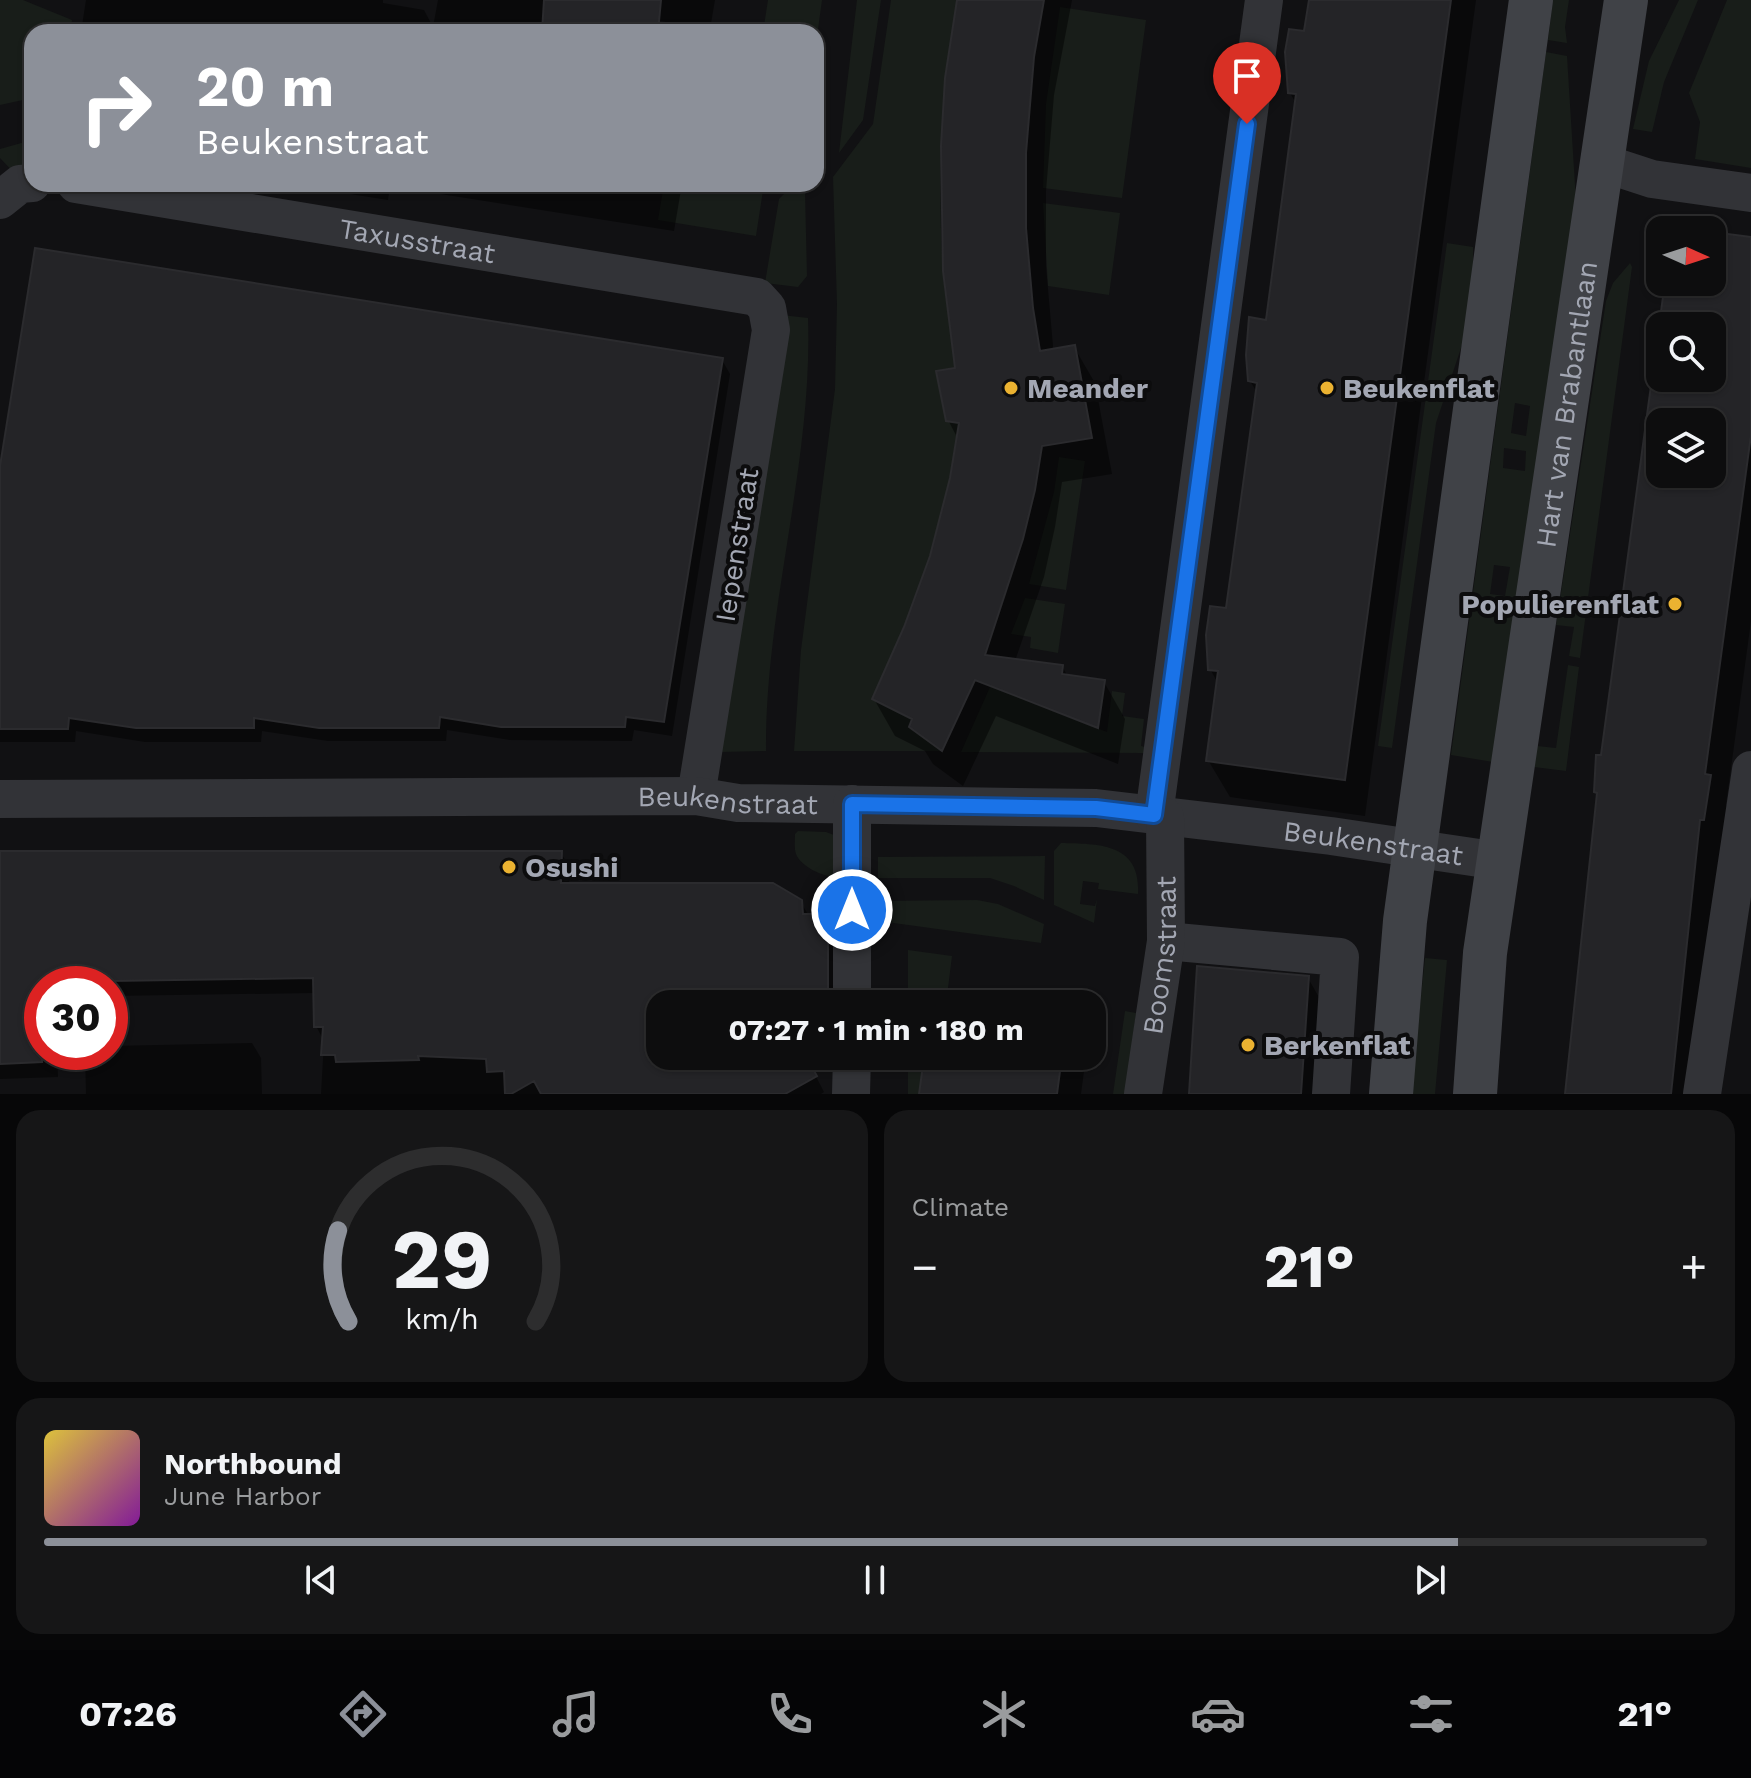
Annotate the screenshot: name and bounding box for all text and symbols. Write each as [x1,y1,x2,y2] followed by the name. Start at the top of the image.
[1213,42,1281,124] pin
[196,54,334,120] text: 20 m
[1225,54,1269,98] icon: arrive
[64,56,168,160] icon: right
[196,121,429,163] text: Beukenstraat
[337,211,498,270] street label: Taxusstraat
[1646,216,1726,296] north arrow
[1646,216,1726,488] map controls
[1529,259,1604,550] street label: Hart van Brabantlaan
[1646,312,1726,392] button: search
[1027,372,1148,405] place label: Meander
[1343,372,1495,405] place label: Beukenflat
[1002,379,1020,397] marker: Meander
[1318,379,1336,397] marker: Beukenflat
[1646,408,1726,488] button: layers
[709,465,766,624] street label: Iepenstraat
[1461,588,1659,621] place label: Populierenflat
[1666,595,1684,613] marker: Populierenflat
[637,779,818,821] street label: Beukenstraat
[1282,814,1465,872] street label: Beukenstraat
[525,851,618,884] place label: Osushi
[500,858,518,876] marker: Osushi
[810,868,894,952] position arrow
[1136,876,1183,1037] street label: Boomstraat
[24,966,128,1070] speed limit sign: 30
[728,1012,1024,1047] text: 07:27 · 1 min · 180 m
[1264,1029,1410,1062] place label: Berkenflat
[1239,1036,1257,1054] marker: Berkenflat
[912,1192,1009,1222] text: Climate
[391,1211,492,1308] text: 29
[1264,1231,1355,1302] text: 21°
[912,1241,938,1293] text: −
[1680,1241,1707,1293] text: +
[405,1302,479,1336] text: km/h
[164,1446,341,1481] text: Northbound
[164,1481,321,1511] text: June Harbor
[299,1558,343,1602] icon: previous
[853,1558,897,1602] icon: pause
[1408,1558,1452,1602] icon: next
[335,1686,391,1742] icon: directions
[548,1686,604,1742] icon: music
[762,1686,818,1742] icon: phone
[976,1686,1032,1742] icon: climate
[1190,1686,1246,1742] icon: car
[1403,1686,1459,1742] icon: filters
[79,1693,177,1735] text: 07:26
[1617,1693,1672,1735] text: 21°

